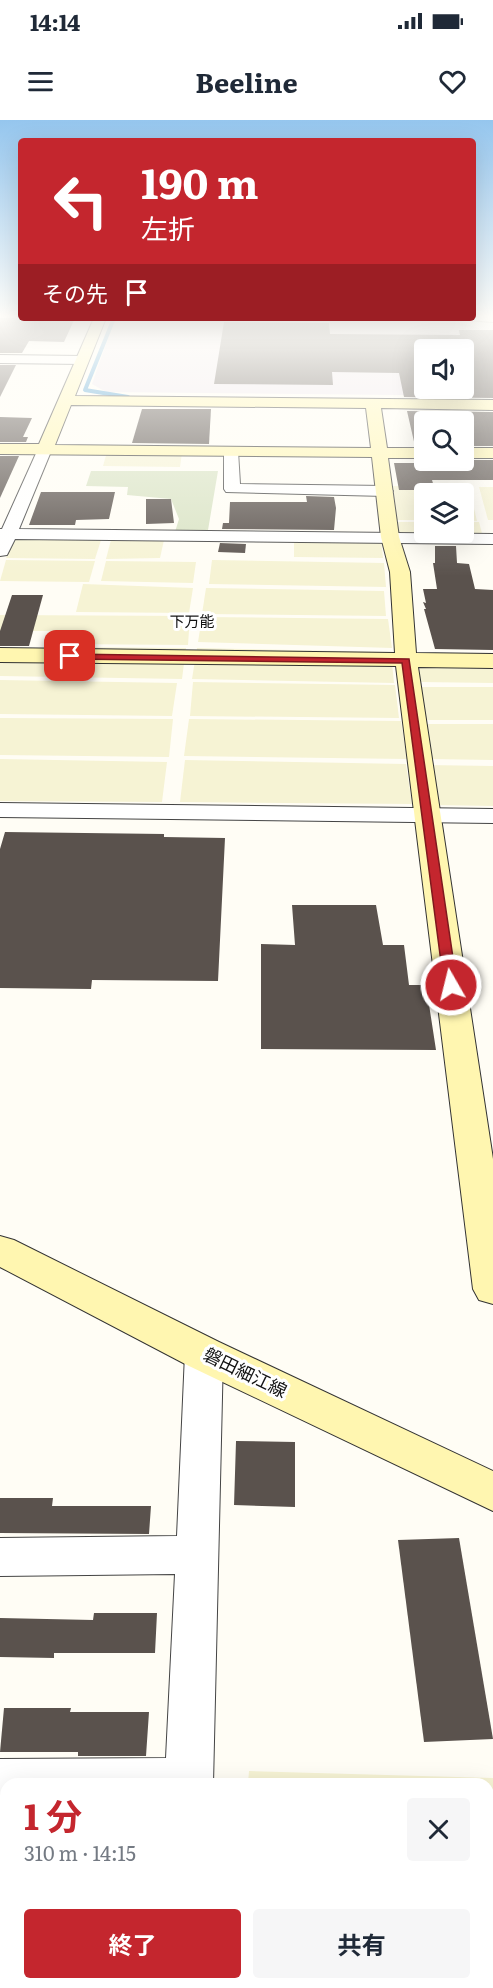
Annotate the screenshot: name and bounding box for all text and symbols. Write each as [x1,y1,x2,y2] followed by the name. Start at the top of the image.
[30,5,80,38] text: 14:14
[195,61,298,101] text: Beeline
[24,65,57,98] icon: menu
[436,65,469,98] icon: heart
[141,150,259,212] text: 190 m
[42,162,120,240] icon: left
[141,207,195,247] text: 左折
[42,276,108,309] text: その先
[120,276,153,309] icon: arrive
[414,339,474,543] map controls
[414,339,474,399] button: sound
[414,411,474,471] button: search
[414,483,474,543] button: layers
[169,609,215,632] district label: 下万能
[44,630,95,681] pin
[53,639,86,672] icon: arrive
[419,953,483,1017] position arrow
[199,1340,292,1404] street label: 磐田細江線
[24,1788,82,1841] text: 1 分
[407,1798,470,1861] button: close
[24,1837,136,1867] text: 310 m · 14:15
[24,1909,241,1978] button: 終了
[253,1909,470,1978] button: 共有

